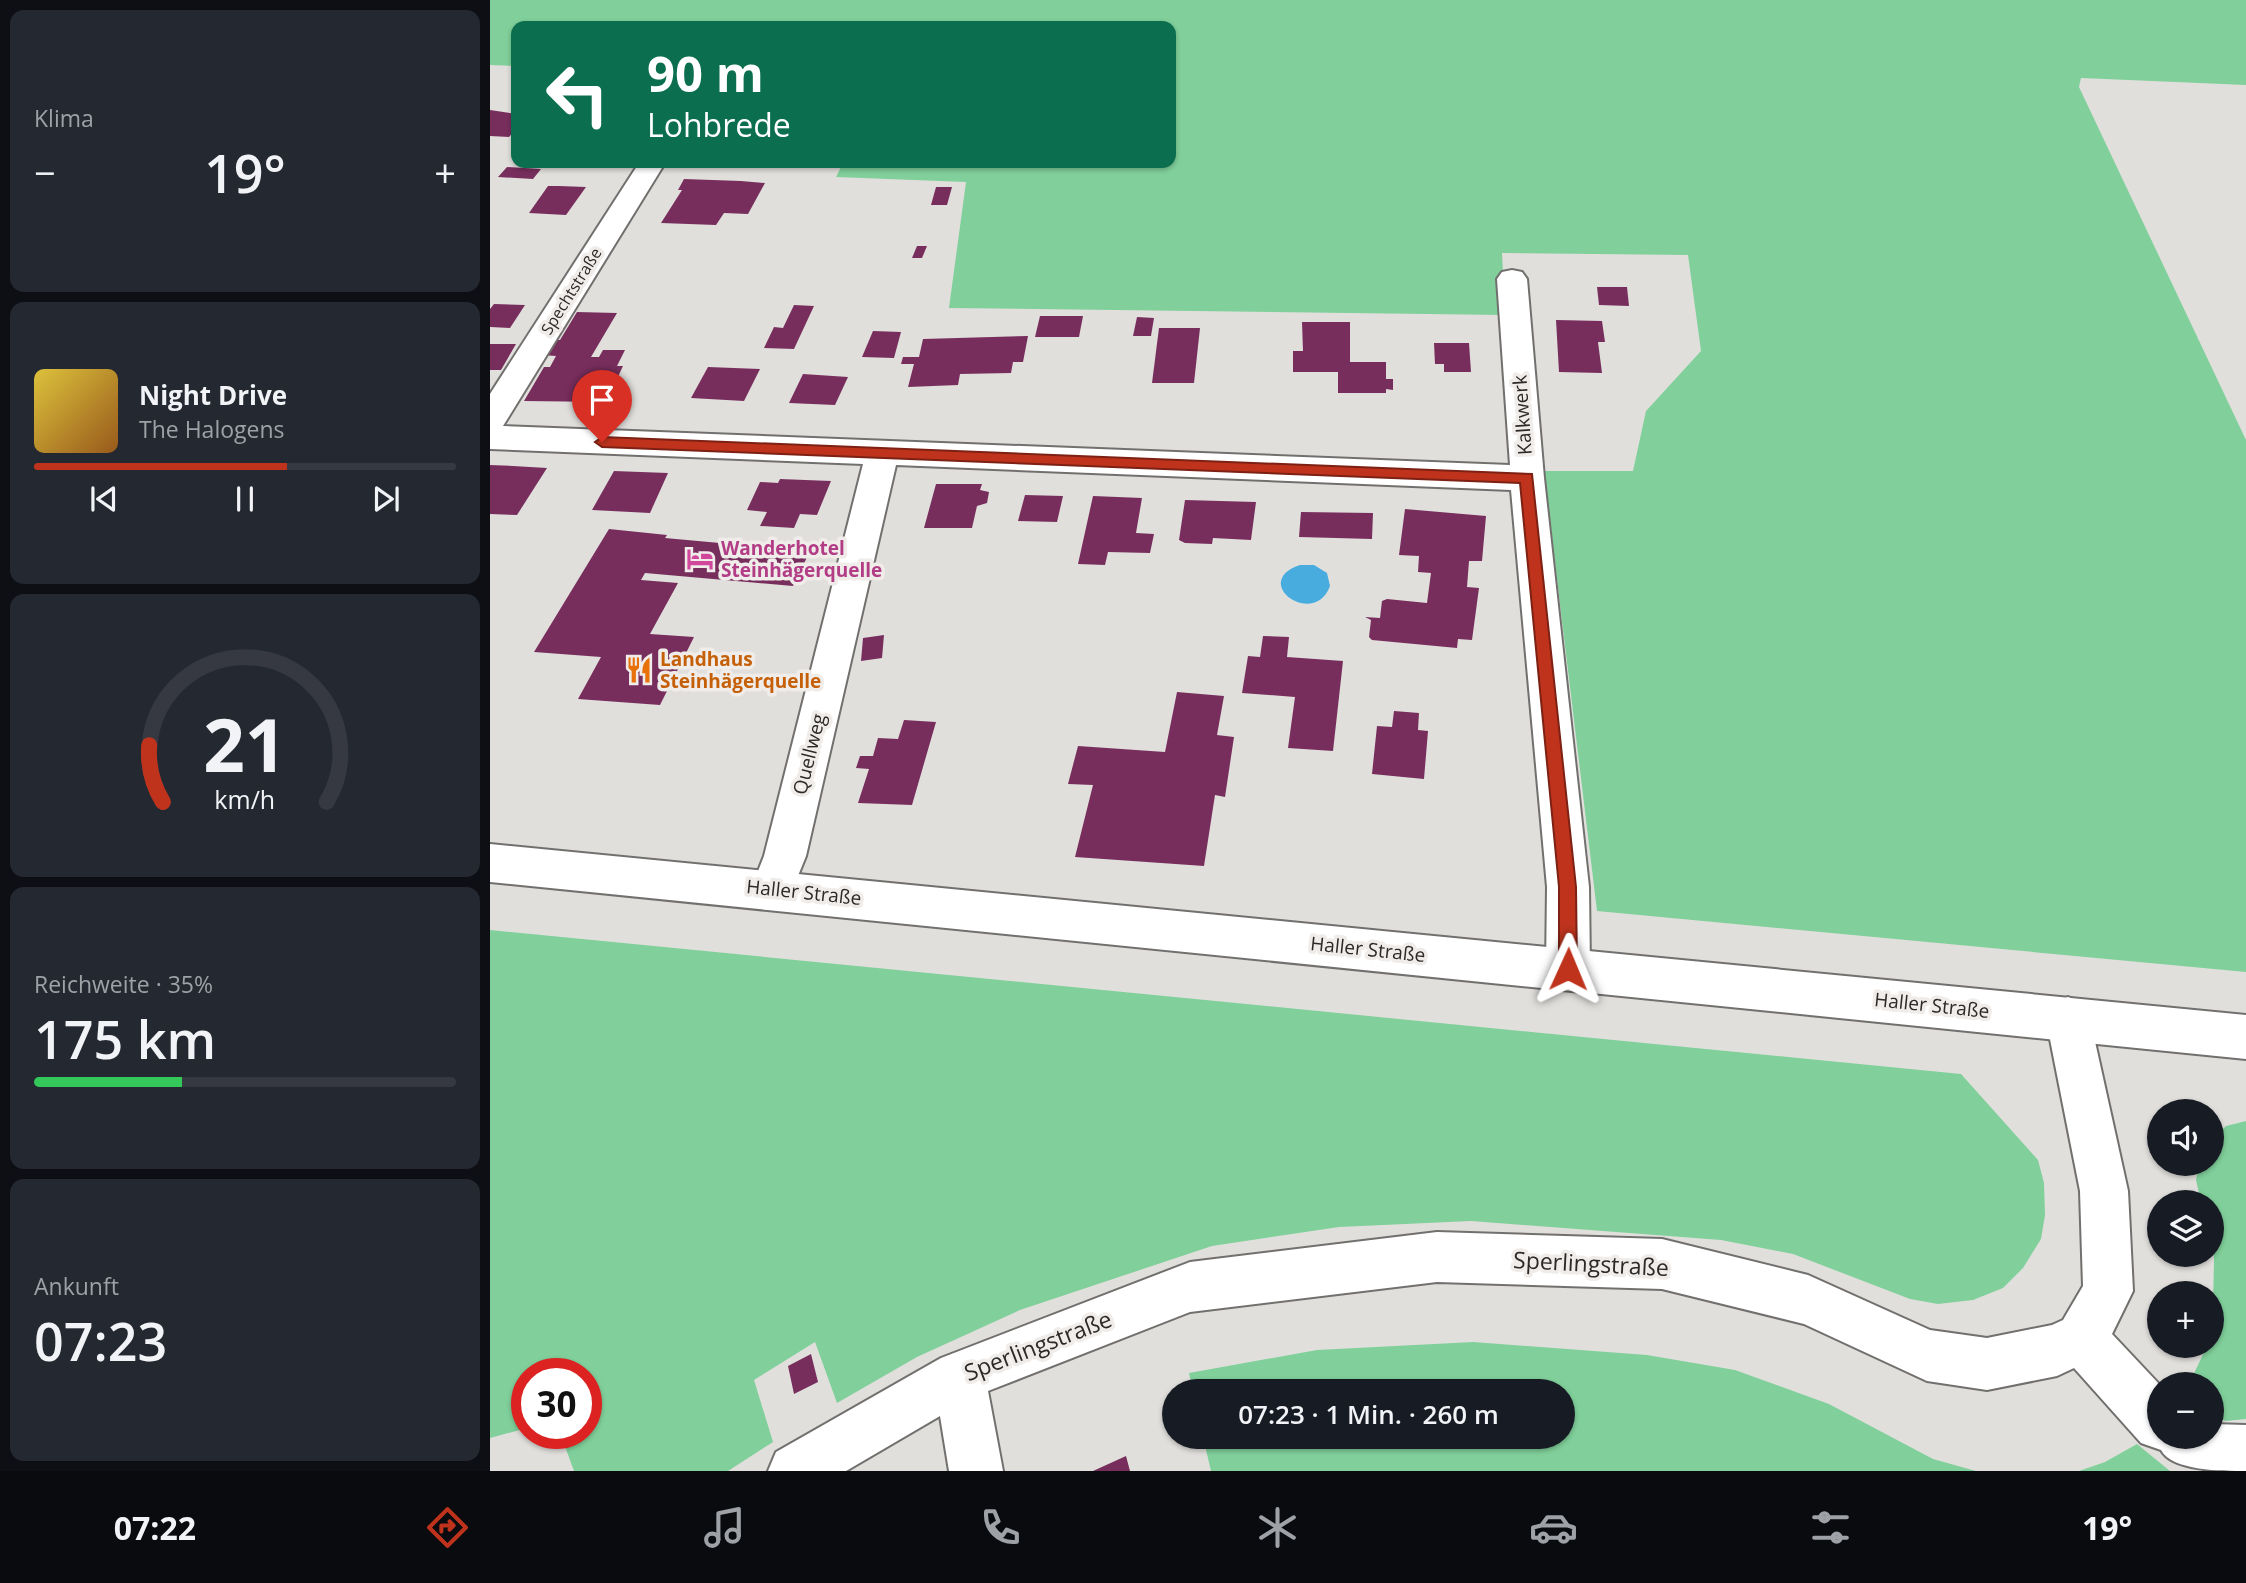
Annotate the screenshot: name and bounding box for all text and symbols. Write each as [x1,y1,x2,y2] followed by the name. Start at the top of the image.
[647,40,764,106] text: 90 m
[532,49,623,140] icon: left
[34,102,94,134] text: Klima
[647,103,791,146] text: Lohbrede
[204,137,286,208] text: 19°
[34,146,56,198] text: −
[434,146,456,198] text: +
[536,243,606,339] street label: Spechtstraße
[572,370,632,442] pin
[1506,374,1538,456] street label: Kalkwerk
[139,377,287,413] text: Night Drive
[583,381,621,419] icon: arrive
[139,413,285,445] text: The Halogens
[85,480,123,518] icon: previous
[226,480,264,518] icon: pause
[367,480,405,518] icon: next
[721,535,882,583] place label: Wanderhotel Steinhägerquelle
[685,544,715,574] hotel icon: Wanderhotel Steinhägerquelle
[660,646,821,694] place label: Landhaus Steinhägerquelle
[624,655,654,685] restaurant icon: Landhaus Steinhägerquelle
[203,694,287,793] text: 21
[786,711,832,797] street label: Quellweg
[215,781,275,815] text: km/h
[745,873,863,911] street label: Haller Straße
[1309,930,1427,968] street label: Haller Straße
[1531,932,1605,1006] position arrow
[34,968,213,1000] text: Reichweite · 35%
[1873,986,1991,1024] street label: Haller Straße
[34,1003,216,1074] text: 175 km
[2147,1099,2224,1449] map controls
[2147,1099,2224,1176] button: sound
[2147,1190,2224,1267] button: layers
[1512,1243,1670,1283] street label: Sperlingstraße
[34,1270,119,1302] text: Ankunft
[2147,1281,2224,1358] button: +
[959,1302,1116,1388] street label: Sperlingstraße
[34,1305,167,1376] text: 07:23
[511,1358,602,1449] speed limit sign: 30
[2147,1372,2224,1449] button: −
[1238,1396,1499,1432] text: 07:23 · 1 Min. · 260 m
[423,1503,472,1552] icon: directions
[700,1503,749,1552] icon: music
[976,1503,1025,1552] icon: phone
[1253,1503,1302,1552] icon: climate
[1529,1503,1578,1552] icon: car
[1806,1503,1855,1552] icon: filters
[114,1506,196,1549] text: 07:22
[2082,1506,2132,1549] text: 19°

